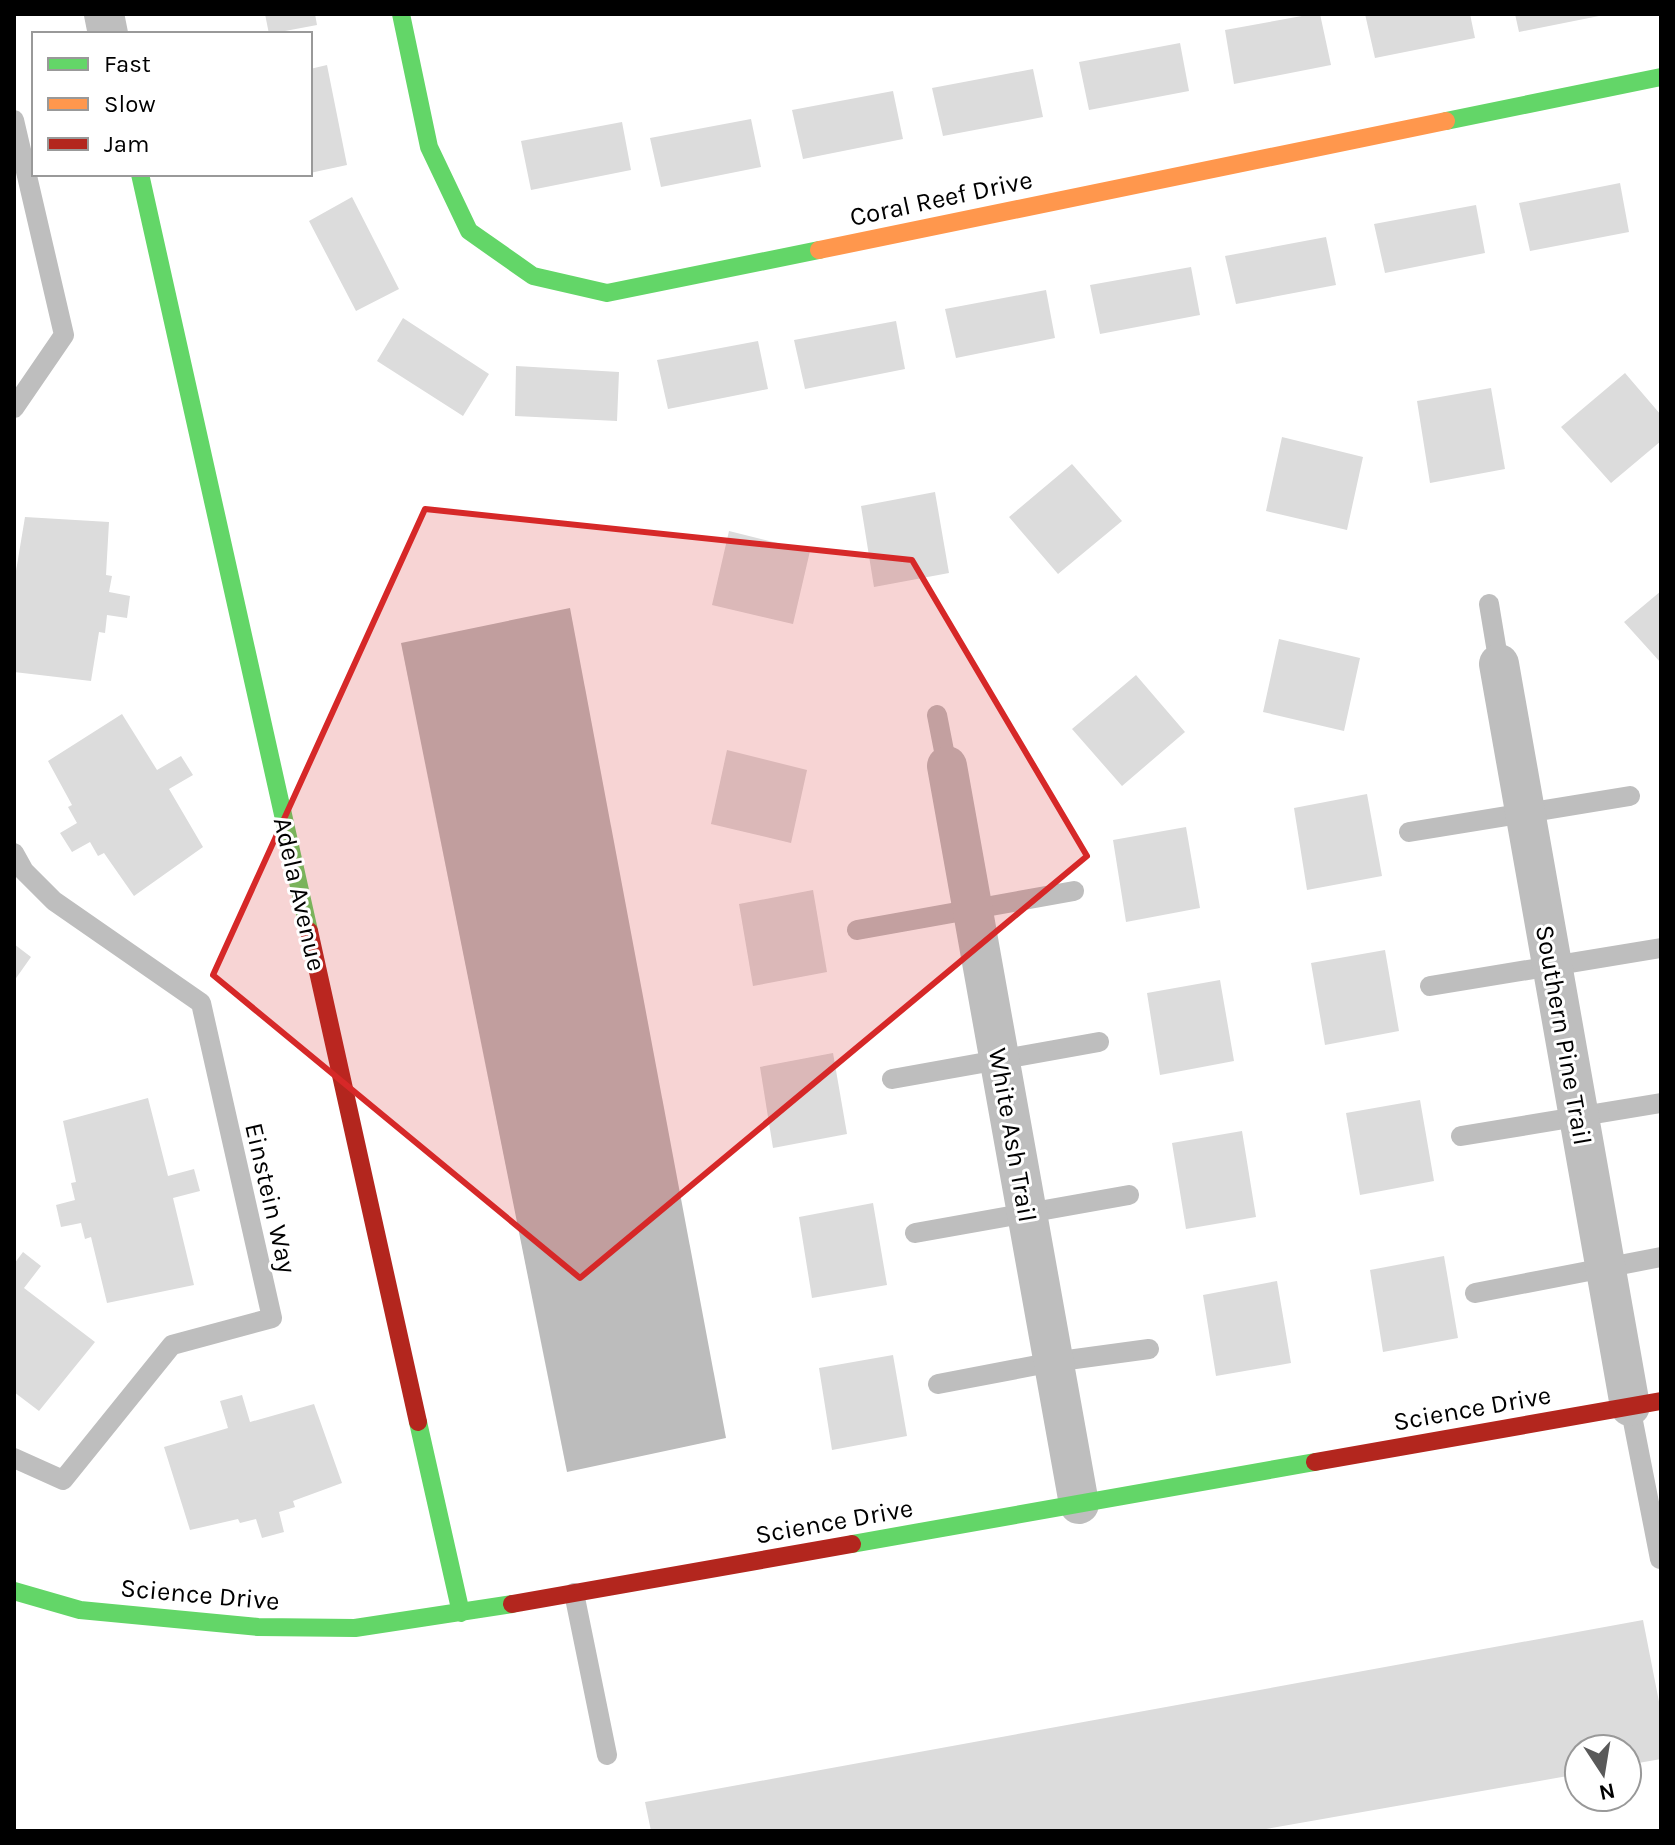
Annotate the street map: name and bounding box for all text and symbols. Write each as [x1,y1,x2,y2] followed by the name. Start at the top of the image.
[32,32,312,176] legend
[104,50,151,78] text: Fast
[104,90,156,118] text: Slow
[104,130,149,158] text: Jam
[847,164,1035,233] street label: Coral Reef Drive
[267,814,332,974] street label: Adela Avenue
[1529,923,1598,1148] street label: Southern Pine Trail
[982,1046,1043,1225] street label: White Ash Trail
[238,1120,303,1276] street label: Einstein Way
[1391,1379,1553,1438] street label: Science Drive
[753,1492,915,1551] street label: Science Drive
[119,1572,281,1617] street label: Science Drive
[1563,1733,1643,1813] north arrow
[1597,1777,1617,1806] text: N

